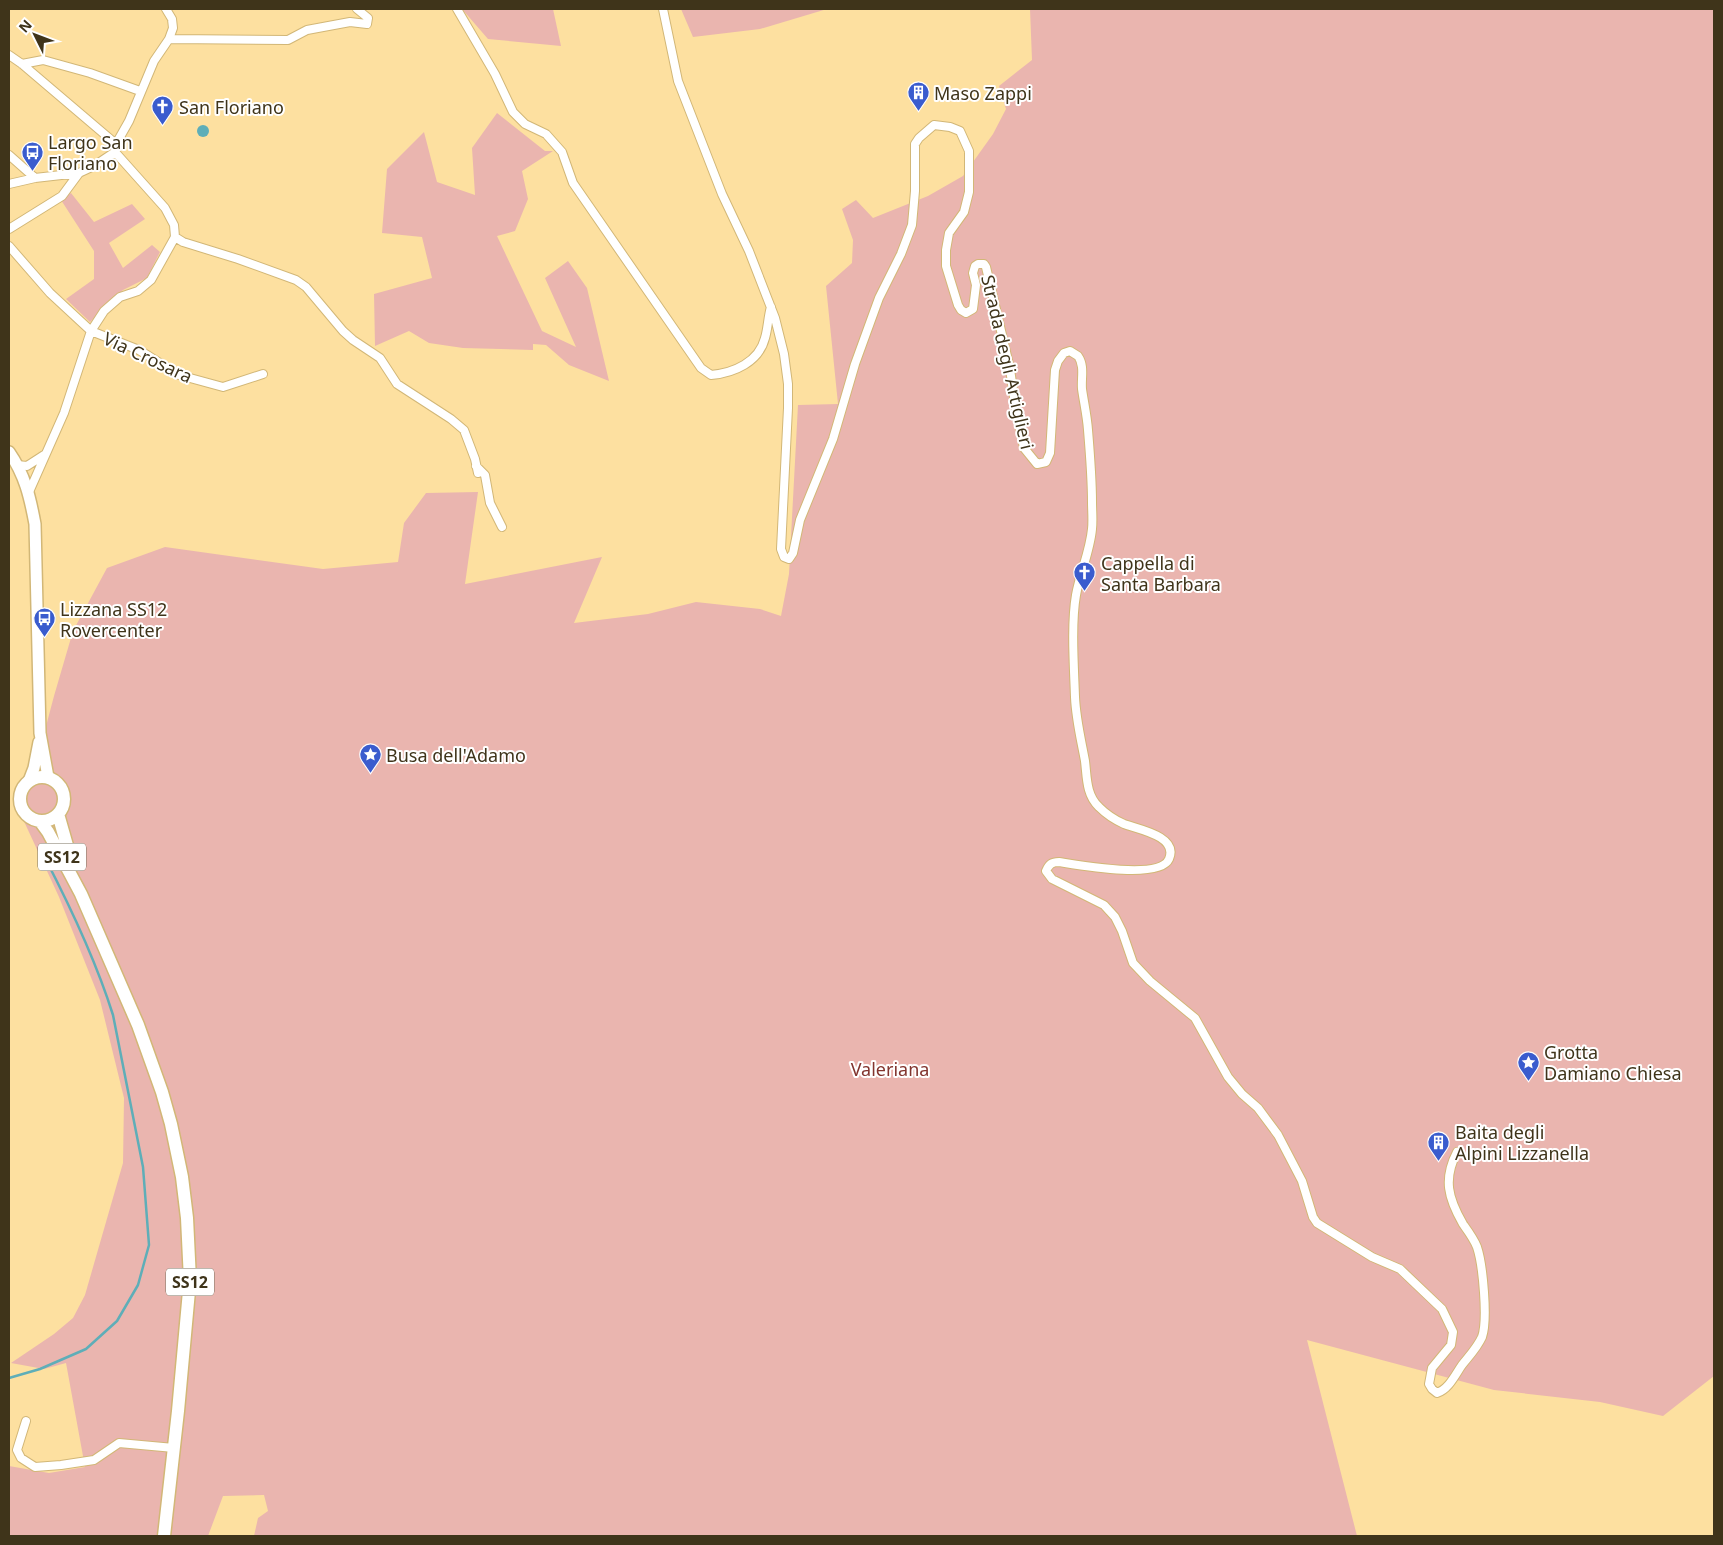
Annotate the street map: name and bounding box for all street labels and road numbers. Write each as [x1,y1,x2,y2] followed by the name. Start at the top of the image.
[976,272,1040,452] street label: Strada degli Artiglieri
[100,326,196,388] street label: Via Crosara
[38,844,86,870] road number: SS12
[166,1268,214,1295] road number: SS12

